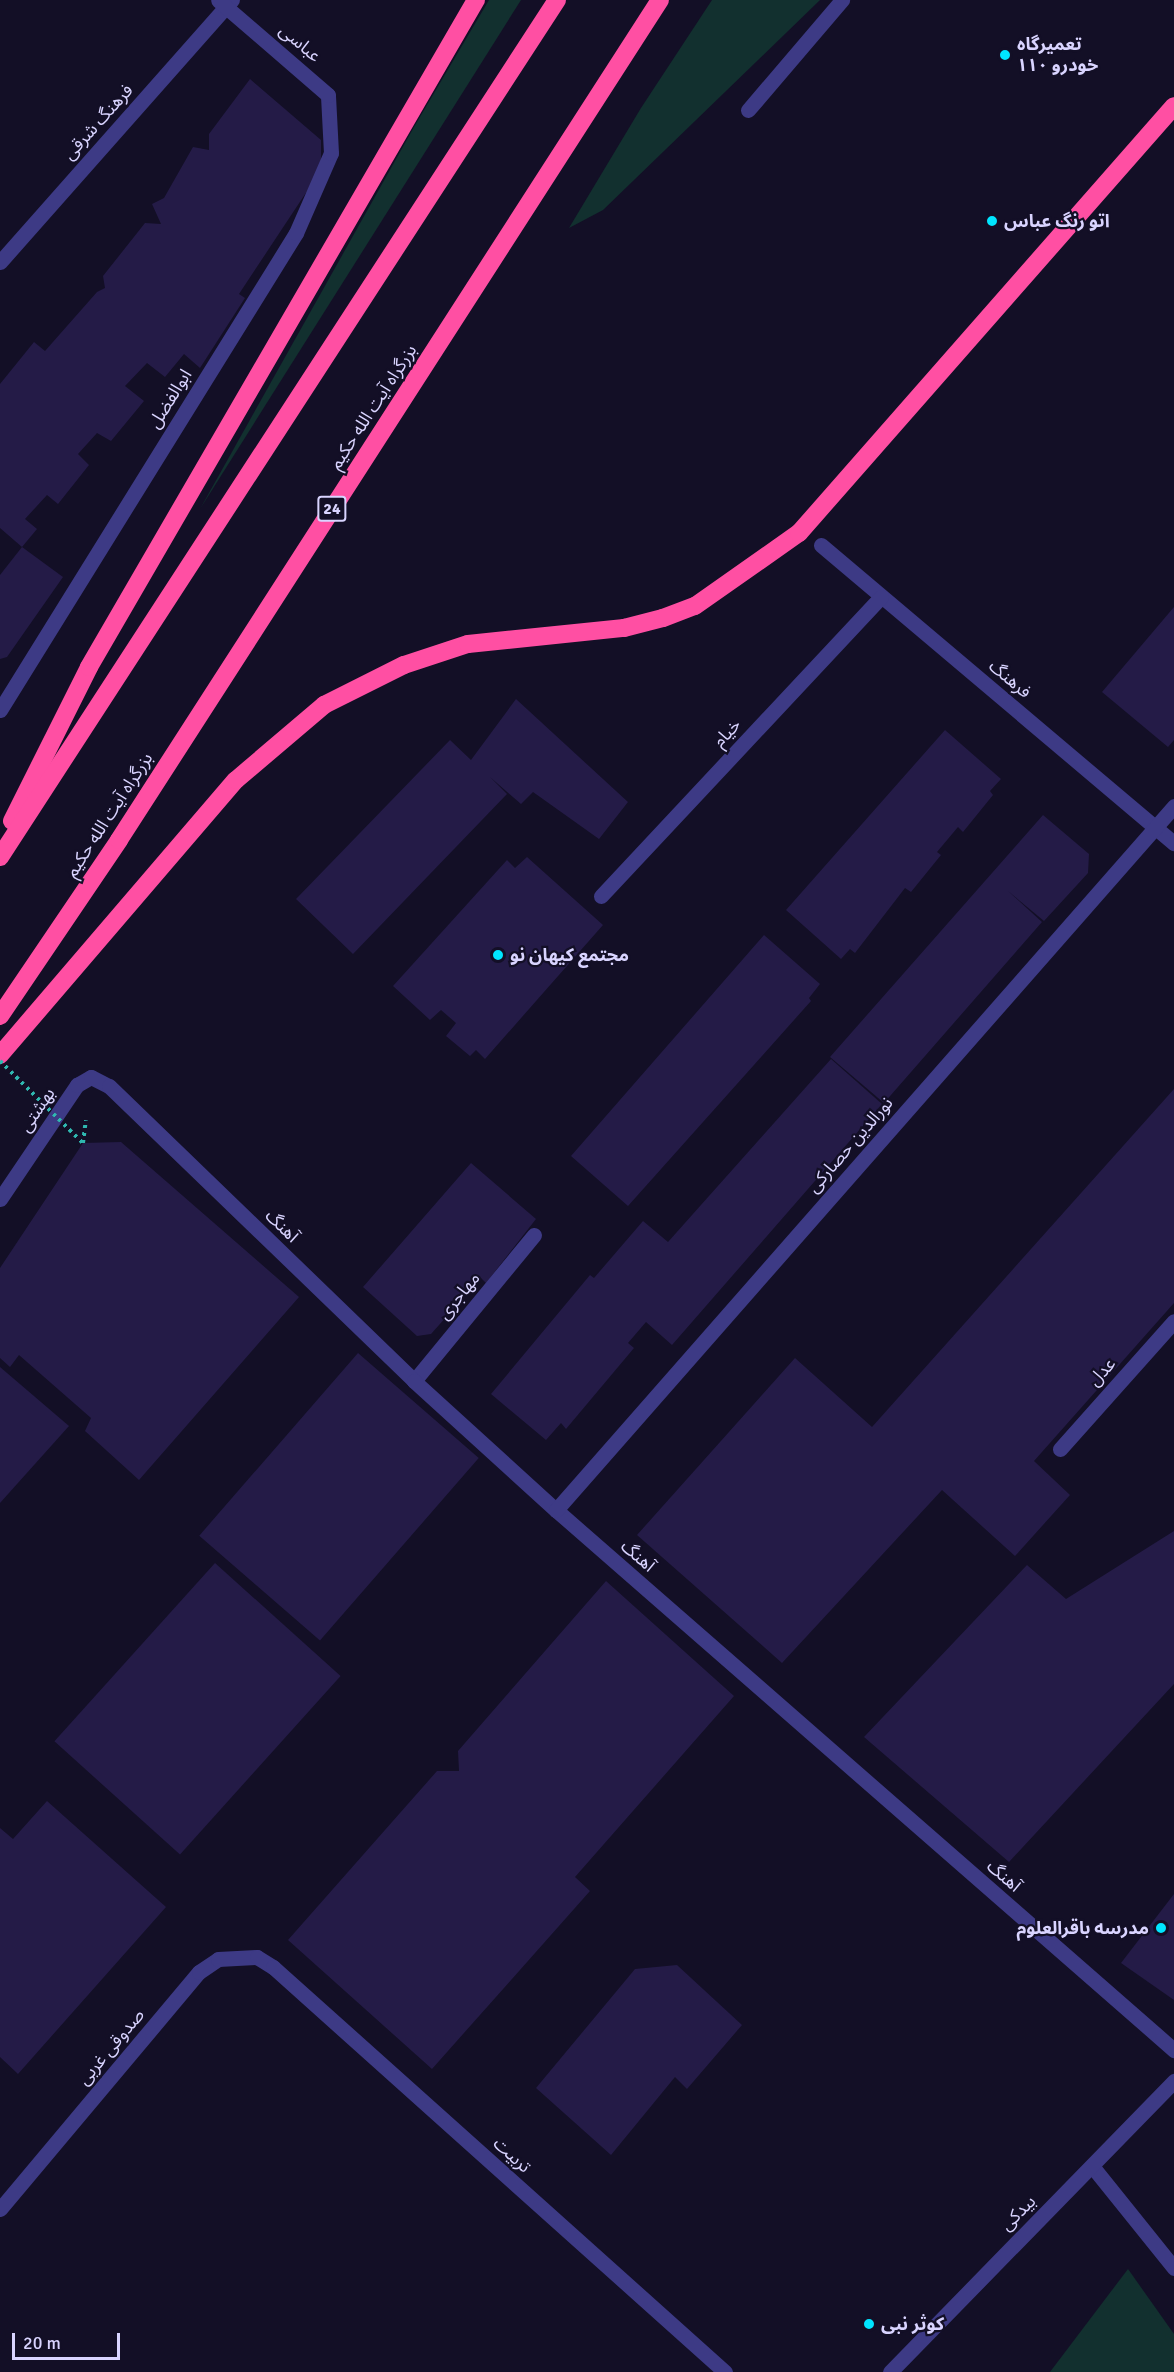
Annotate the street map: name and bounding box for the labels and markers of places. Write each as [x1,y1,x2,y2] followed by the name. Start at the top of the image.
[1017,34,1098,76] place label: تعمیرگاه خودرو ۱۱۰
[998,48,1012,62] marker: تعمیرگاه خودرو ۱۱۰
[1004,210,1110,232] place label: اتو رنگ عباس
[985,214,999,228] marker: اتو رنگ عباس
[510,944,629,966] place label: مجتمع کیهان نو
[491,948,505,962] marker: مجتمع کیهان نو
[1017,1917,1149,1939] place label: مدرسه باقرالعلوم
[1154,1921,1168,1935] marker: مدرسه باقرالعلوم
[881,2313,944,2335] place label: کوثر نبی
[862,2317,876,2331] marker: کوثر نبی

